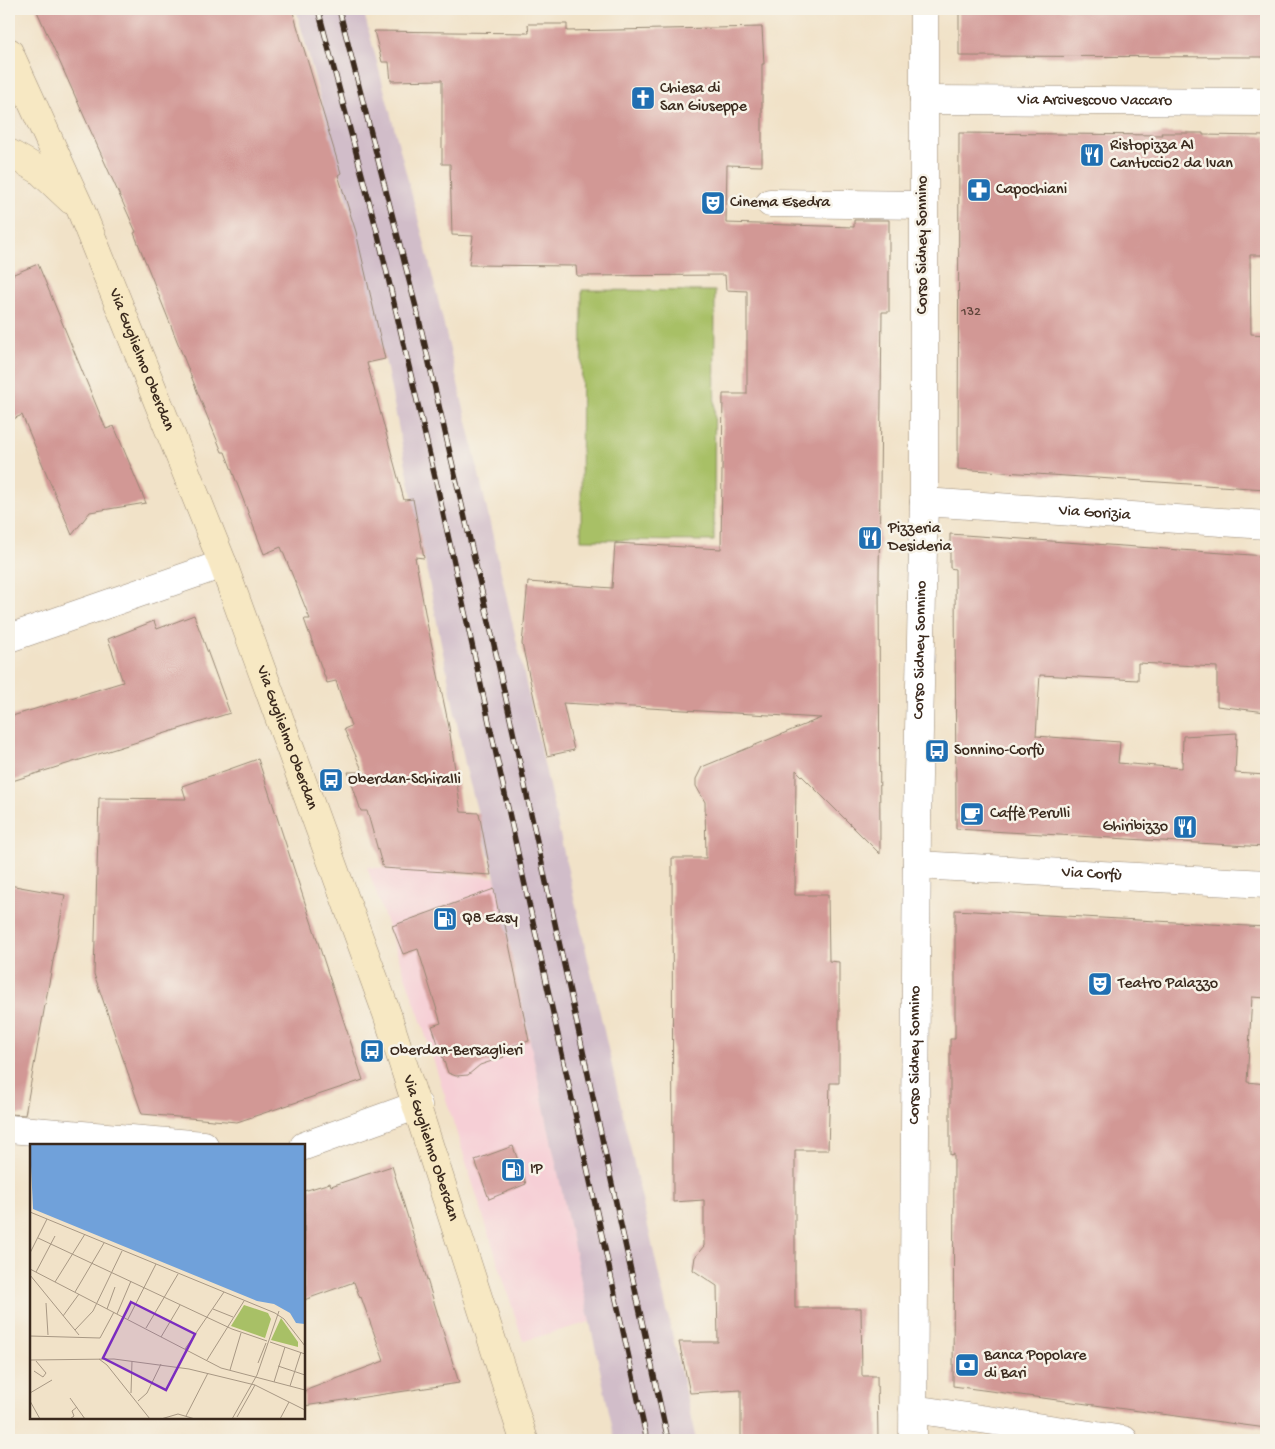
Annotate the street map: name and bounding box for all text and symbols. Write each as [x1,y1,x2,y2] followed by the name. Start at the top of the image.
[660,80,748,117] place label: Chiesa di San Giuseppe
[630,85,656,111] church icon: Chiesa di San Giuseppe
[1017,91,1172,111] street label: Via Arcivescovo Vaccaro
[1110,137,1233,174] place label: Ristopizza Al Cantuccio2 da Ivan
[1079,142,1105,168] restaurant icon: Ristopizza Al Cantuccio2 da Ivan
[914,176,933,314] street label: Corso Sidney Sonnino
[966,177,992,203] pharmacy icon: Capochiani
[996,181,1067,200] place label: Capochiani
[700,190,726,216] theatre icon: Cinema Esedra
[730,194,831,213] place label: Cinema Esedra
[103,285,178,434] street label: Via Guglielmo Oberdan
[960,304,981,321] house number: 132
[1057,502,1132,525] street label: Via Gorizia
[887,520,953,557] place label: Pizzeria Desideria
[857,525,883,551] restaurant icon: Pizzeria Desideria
[910,580,932,720] street label: Corso Sidney Sonnino
[251,662,321,813] street label: Via Guglielmo Oberdan
[924,738,950,764] bus stop icon: Sonnino-Corfù
[954,742,1045,761] place label: Sonnino-Corfù
[318,767,344,793] bus stop icon: Oberdan-Schiralli
[348,771,461,790] place label: Oberdan-Schiralli
[959,801,985,827] cafe icon: Caffè Perulli
[990,805,1070,824] place label: Caffè Perulli
[1172,814,1198,840] restaurant icon: Ghiribizzo
[1102,818,1168,837] place label: Ghiribizzo
[1060,863,1123,886] street label: Via Corfù
[432,906,458,932] fuel station icon: Q8 Easy
[462,910,518,929] place label: Q8 Easy
[1087,971,1113,997] theatre icon: Teatro Palazzo
[1117,975,1218,994] place label: Teatro Palazzo
[906,986,925,1124] street label: Corso Sidney Sonnino
[359,1038,385,1064] bus stop icon: Oberdan-Bersaglieri
[390,1042,523,1061] place label: Oberdan-Bersaglieri
[398,1072,463,1224] street label: Via Guglielmo Oberdan
[30,1144,305,1419] inset map
[500,1157,526,1183] fuel station icon: IP
[530,1161,543,1180] place label: IP
[983,1347,1087,1384] place label: Banca Popolare di Bari
[954,1352,980,1378] bank icon: Banca Popolare di Bari

